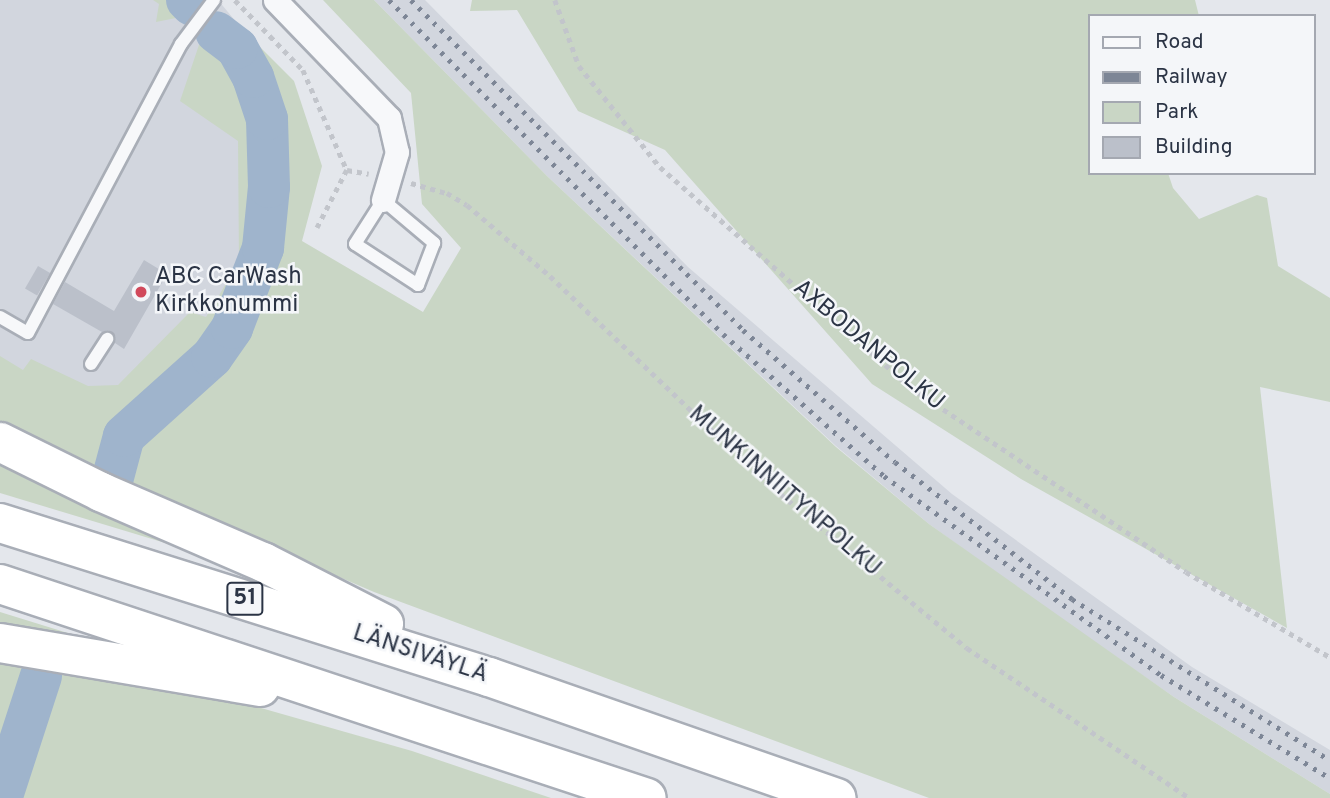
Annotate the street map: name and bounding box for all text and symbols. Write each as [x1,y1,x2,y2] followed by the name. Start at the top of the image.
[1088,14,1316,175] legend
[1155,29,1204,56] text: Road
[1155,64,1228,91] text: Railway
[1155,99,1198,126] text: Park
[1155,134,1233,161] text: Building
[155,264,302,320] place label: ABC CarWash Kirkkonummi
[786,274,950,418] street label: AXBODANPOLKU
[133,284,149,300] marker: ABC CarWash Kirkkonummi
[682,401,886,583] street label: MUNKINNIITYNPOLKU
[226,580,264,618] road number: 51
[349,620,491,690] street label: LÄNSIVÄYLÄ

